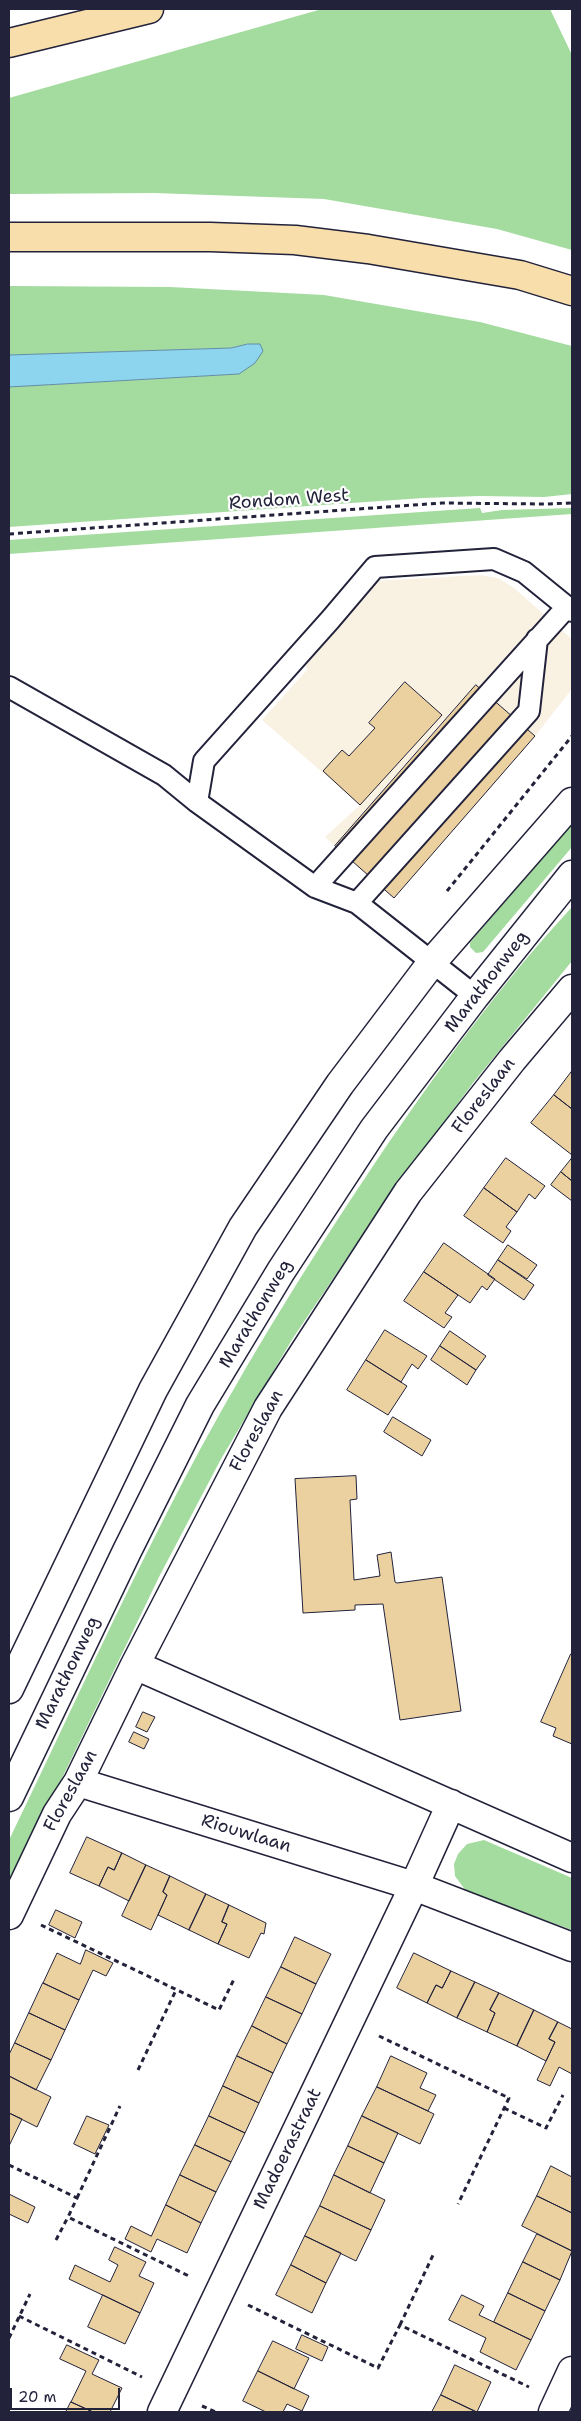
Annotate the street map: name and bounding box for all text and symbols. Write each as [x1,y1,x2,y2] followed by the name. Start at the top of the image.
[228,485,350,515] street label: Rondom West
[441,927,533,1037] street label: Marathonweg
[448,1054,520,1138] street label: Floreslaan
[215,1256,297,1372] street label: Marathonweg
[226,1386,288,1476] street label: Floreslaan
[31,1613,105,1733] street label: Marathonweg
[40,1746,102,1836] street label: Floreslaan
[198,1810,294,1858] street label: Riouwlaan
[249,2085,327,2213] street label: Madoerastraat
[12,2378,122,2410] scale bar
[18,2387,57,2407] text: 20 m

